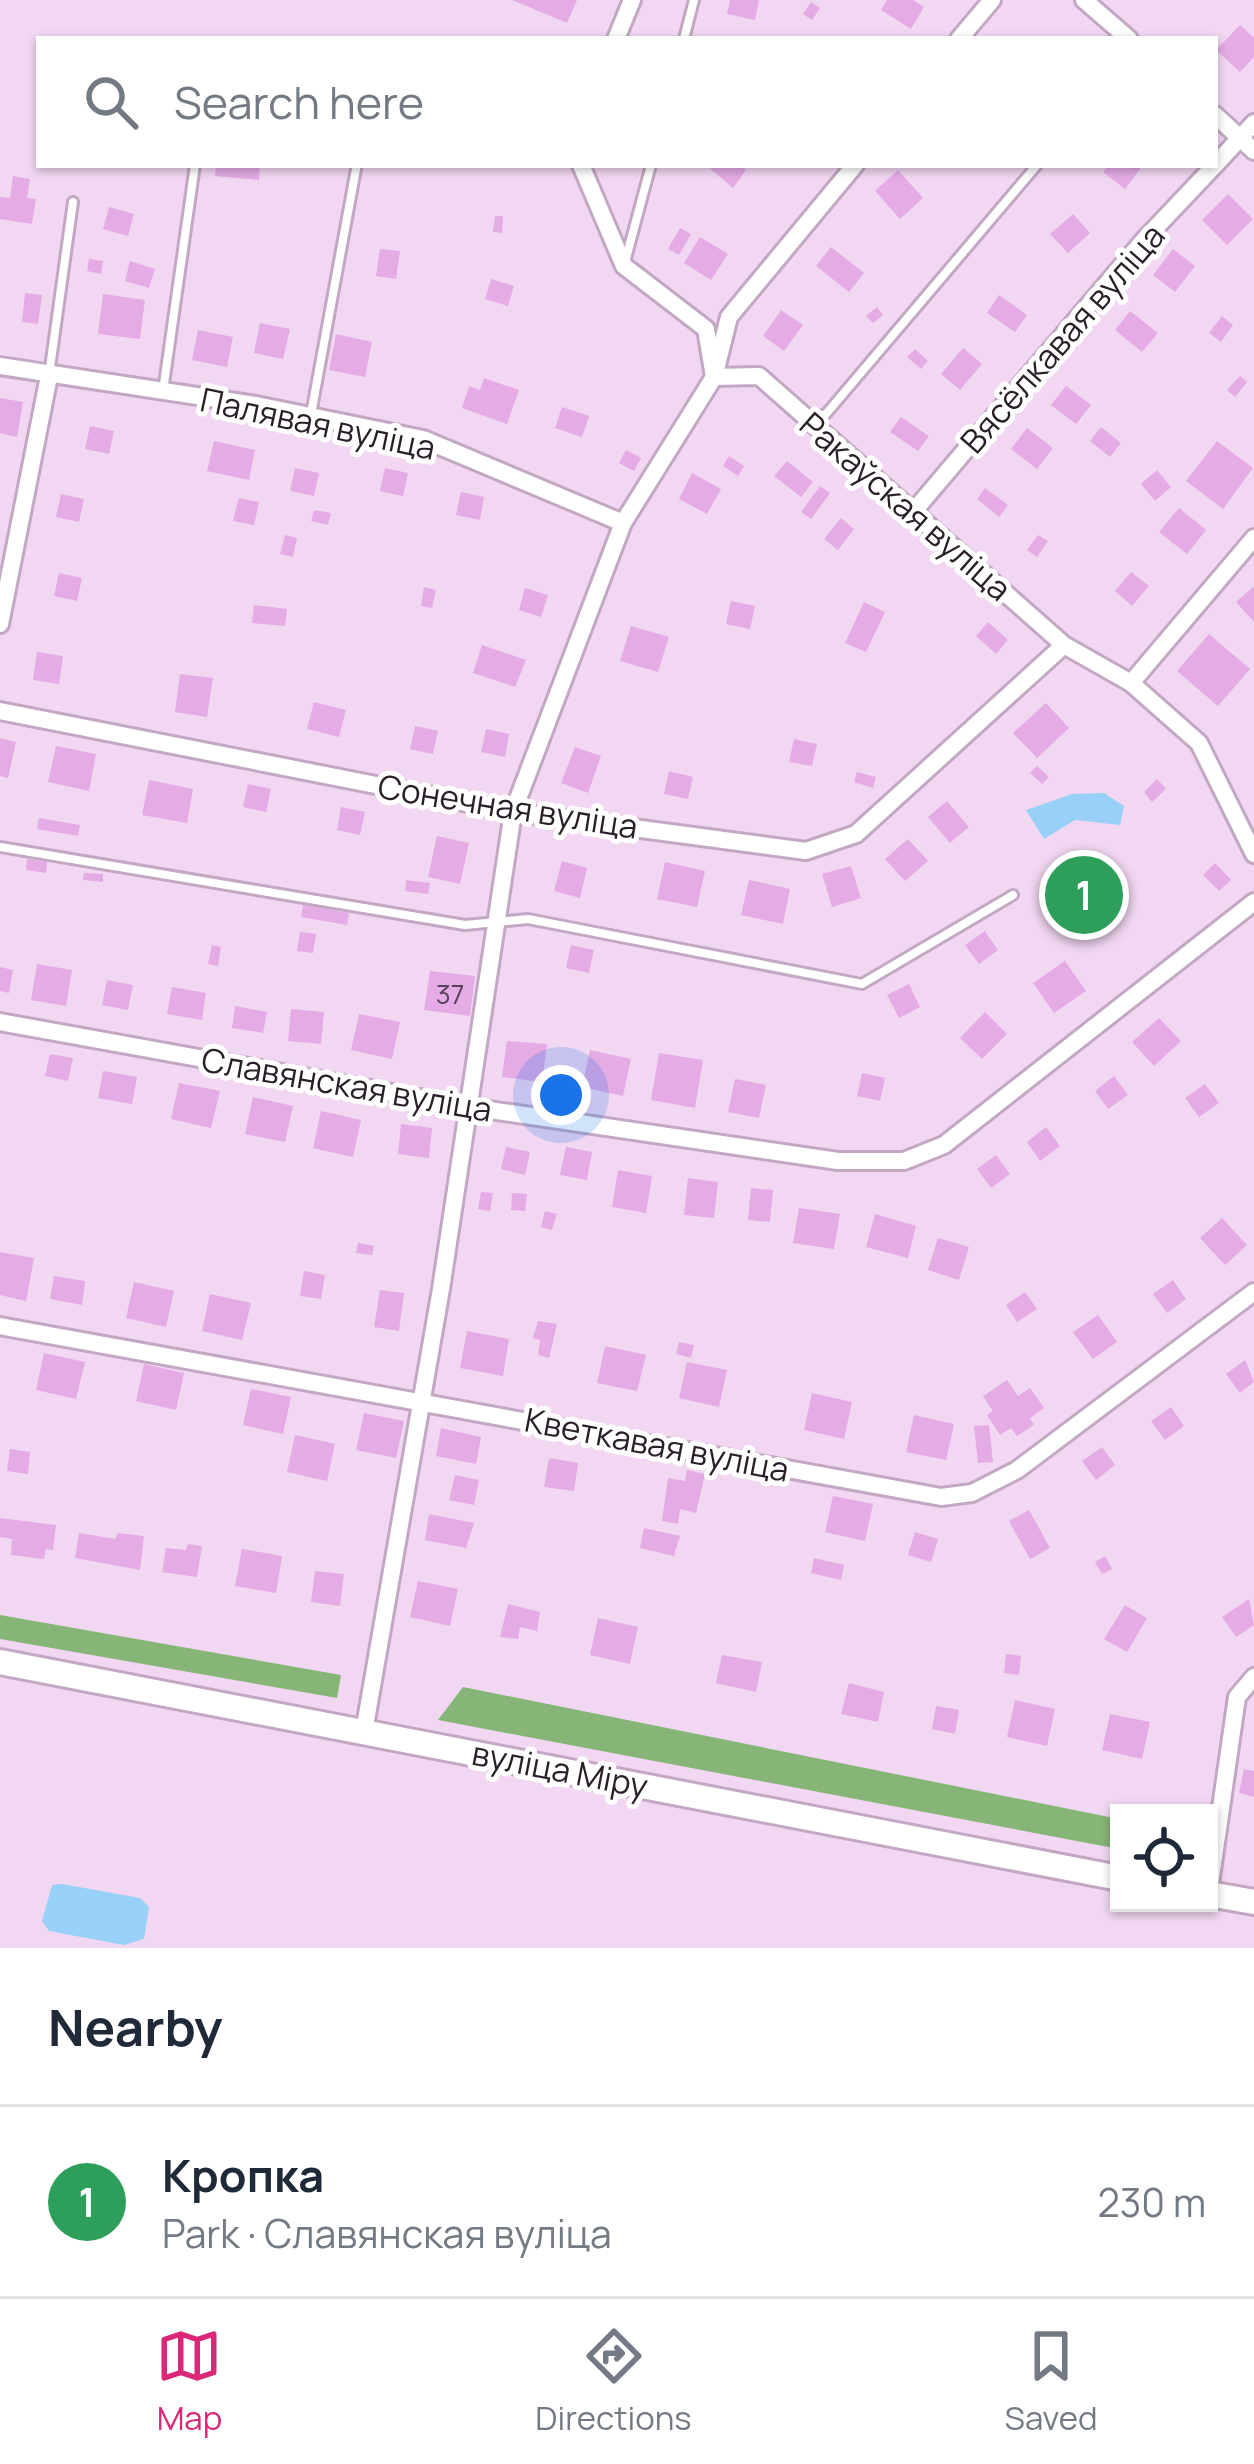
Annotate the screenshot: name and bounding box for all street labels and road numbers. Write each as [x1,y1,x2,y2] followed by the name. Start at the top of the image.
[950,214,1174,462] street label: Вясёлкавая вуліца
[196,376,440,470] street label: Палявая вуліца
[791,402,1021,610] street label: Ракаўская вуліца
[375,763,641,849] street label: Сонечная вуліца
[198,1036,496,1132] street label: Славянская вуліца
[521,1396,793,1492] street label: Кветкавая вуліца
[468,1730,652,1808] street label: вуліца Міру

